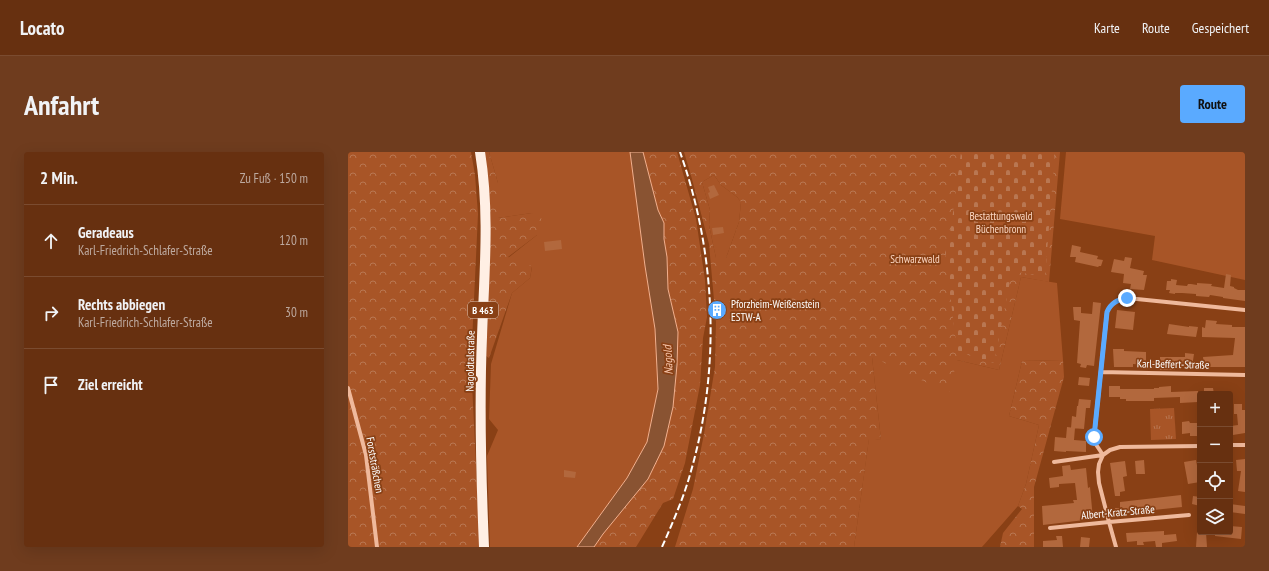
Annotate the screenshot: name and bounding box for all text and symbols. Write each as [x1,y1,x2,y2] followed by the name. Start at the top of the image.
[20,16,65,40] text: Locato
[1094,19,1120,37] text: Karte
[1142,19,1170,37] text: Route
[1192,19,1249,37] text: Gespeichert
[1180,85,1245,123] button: Route
[24,86,99,123] text: Anfahrt
[40,167,78,189] text: 2 Min.
[240,170,308,187] text: Zu Fuß · 150 m
[969,209,1033,236] park label: Bestattungswald Büchenbronn
[78,223,134,242] text: Geradeaus
[40,230,62,252] icon: ahead
[279,232,308,249] text: 120 m
[78,242,213,259] text: Karl-Friedrich-Schlafer-Straße
[890,252,940,266] park label: Schwarzwald
[1118,289,1136,307] route end
[78,295,165,314] text: Rechts abbiegen
[731,297,820,324] place label: Pforzheim-Weißenstein ESTW-A
[706,299,728,321] building icon: Pforzheim-Weißenstein ESTW-A
[40,302,62,324] icon: right
[468,302,498,318] road number: B 463
[285,304,308,321] text: 30 m
[78,314,213,331] text: Karl-Friedrich-Schlafer-Straße
[462,330,478,392] street label: Nagoldtalstraße
[659,343,676,375] water label: Nagold
[1137,356,1210,372] street label: Karl-Beffert-Straße
[40,374,62,396] icon: arrive
[78,375,143,394] text: Ziel erreicht
[1197,391,1233,535] map controls
[1197,391,1233,427] button: +
[1197,427,1233,463] button: −
[1085,428,1103,446] route start
[363,436,387,494] street label: Forststräßchen
[1197,463,1233,499] button: locate
[1197,499,1233,535] button: layers
[1081,502,1156,522] street label: Albert-Kratz-Straße

